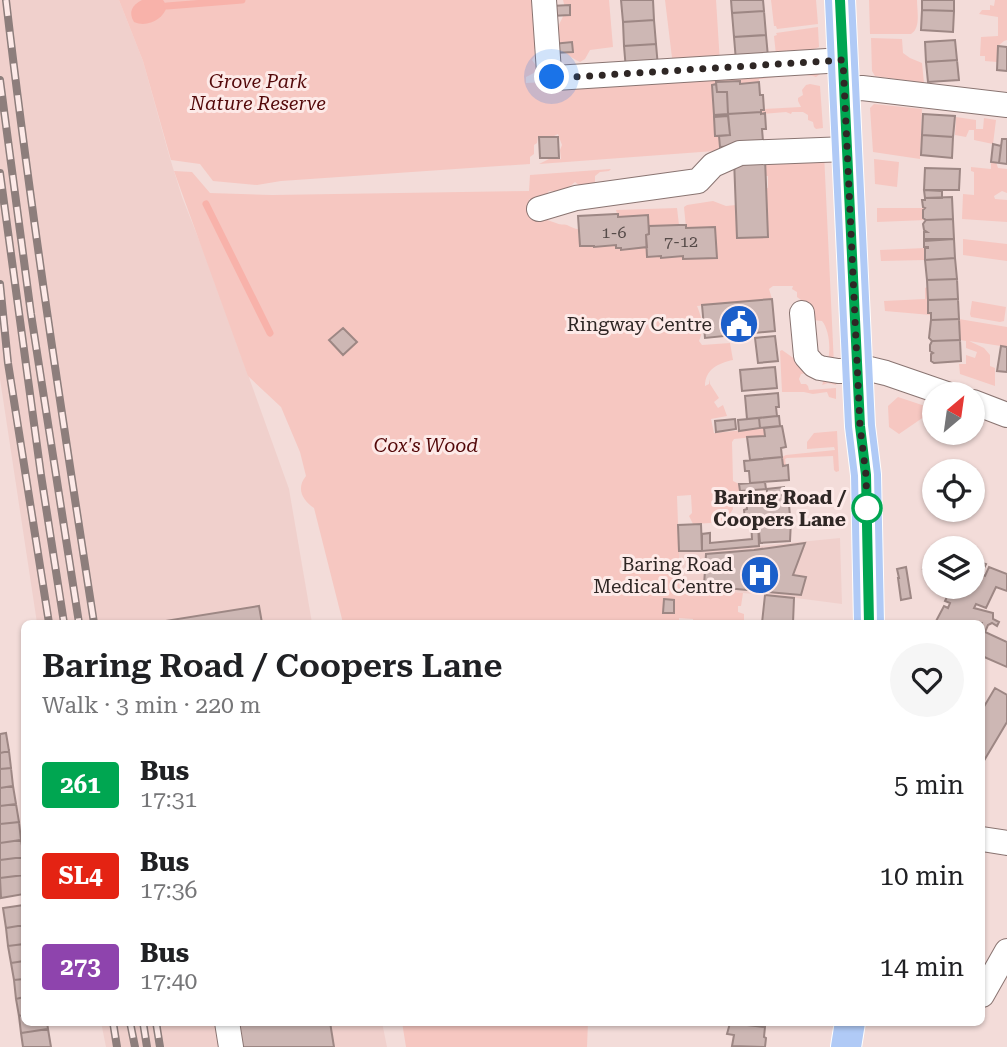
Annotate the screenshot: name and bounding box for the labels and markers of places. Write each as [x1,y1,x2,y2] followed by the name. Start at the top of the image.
[718,303,760,345] public building icon: Ringway Centre
[567,313,712,336] place label: Ringway Centre
[713,486,847,531] place label: Baring Road / Coopers Lane
[852,493,882,523] marker: Baring Road / Coopers Lane
[593,553,733,598] place label: Baring Road Medical Centre
[739,554,781,596] hospital icon: Baring Road Medical Centre

